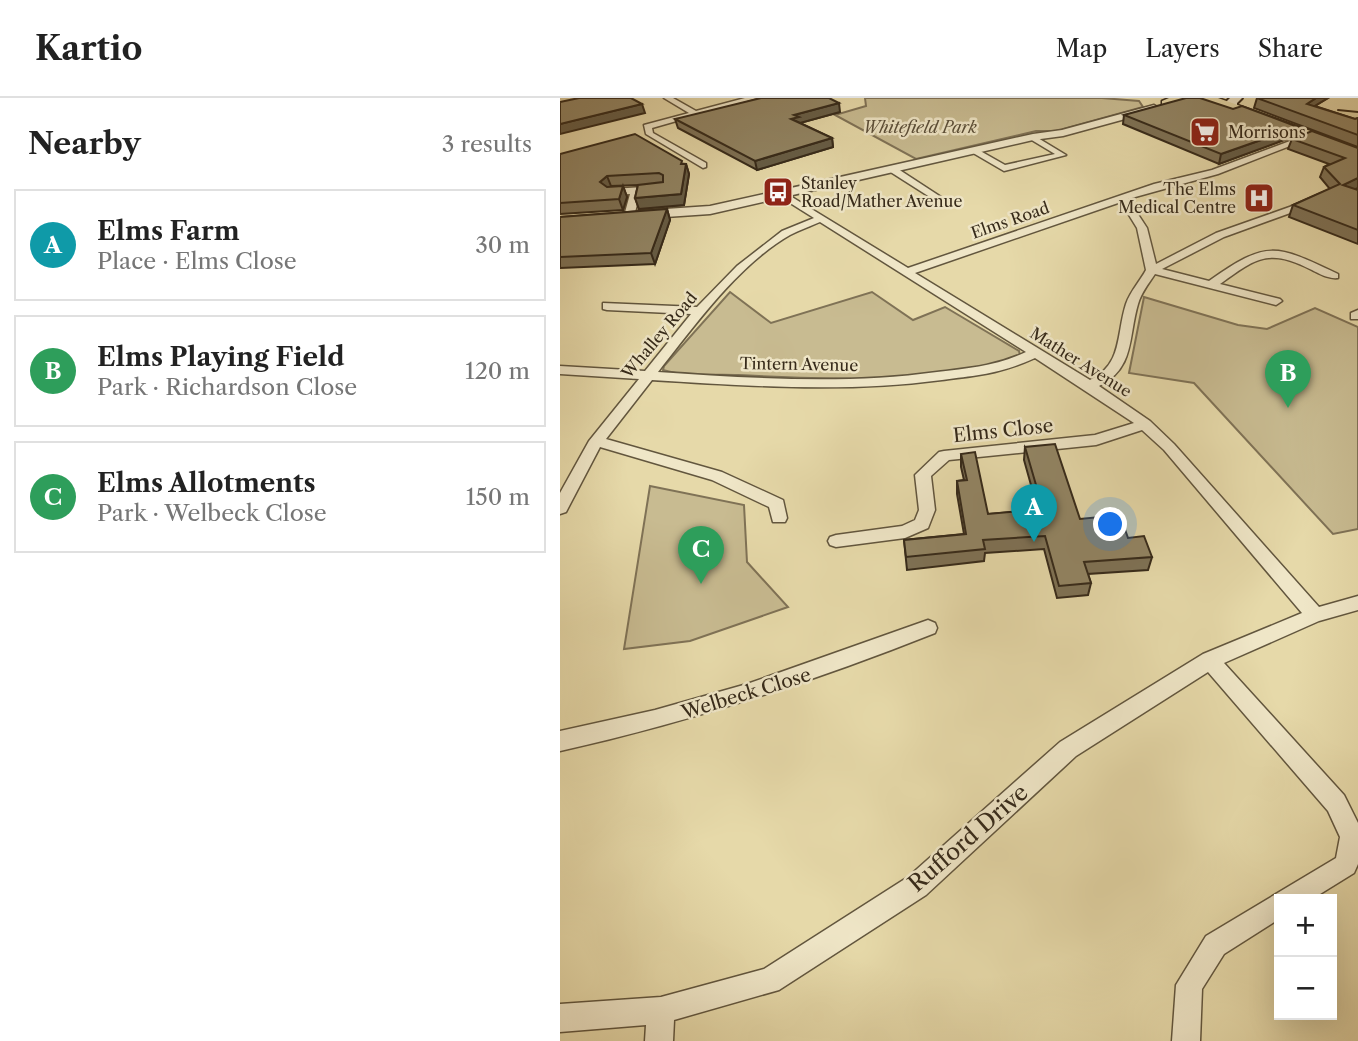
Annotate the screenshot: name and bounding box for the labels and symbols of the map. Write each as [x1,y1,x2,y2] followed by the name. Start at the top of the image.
[1188,115,1222,149] supermarket icon: Morrisons
[863,117,978,137] park label: Whitefield Park
[1228,122,1306,142] place label: Morrisons
[801,173,962,211] place label: Stanley Road/Mather Avenue
[761,175,795,209] bus stop icon: Stanley Road/Mather Avenue
[1118,179,1236,217] place label: The Elms Medical Centre
[1242,181,1276,215] hospital icon: The Elms Medical Centre
[968,197,1052,243] street label: Elms Road
[616,287,701,383] street label: Whalley Road
[1027,323,1136,401] street label: Mather Avenue
[1265,350,1311,408] pin: B
[740,353,858,375] street label: Tintern Avenue
[952,414,1054,447] street label: Elms Close
[1011,484,1057,542] pin: A
[1093,507,1127,541] your location
[678,526,724,584] pin: C
[678,663,814,724] street label: Welbeck Close
[902,778,1034,898] street label: Rufford Drive

